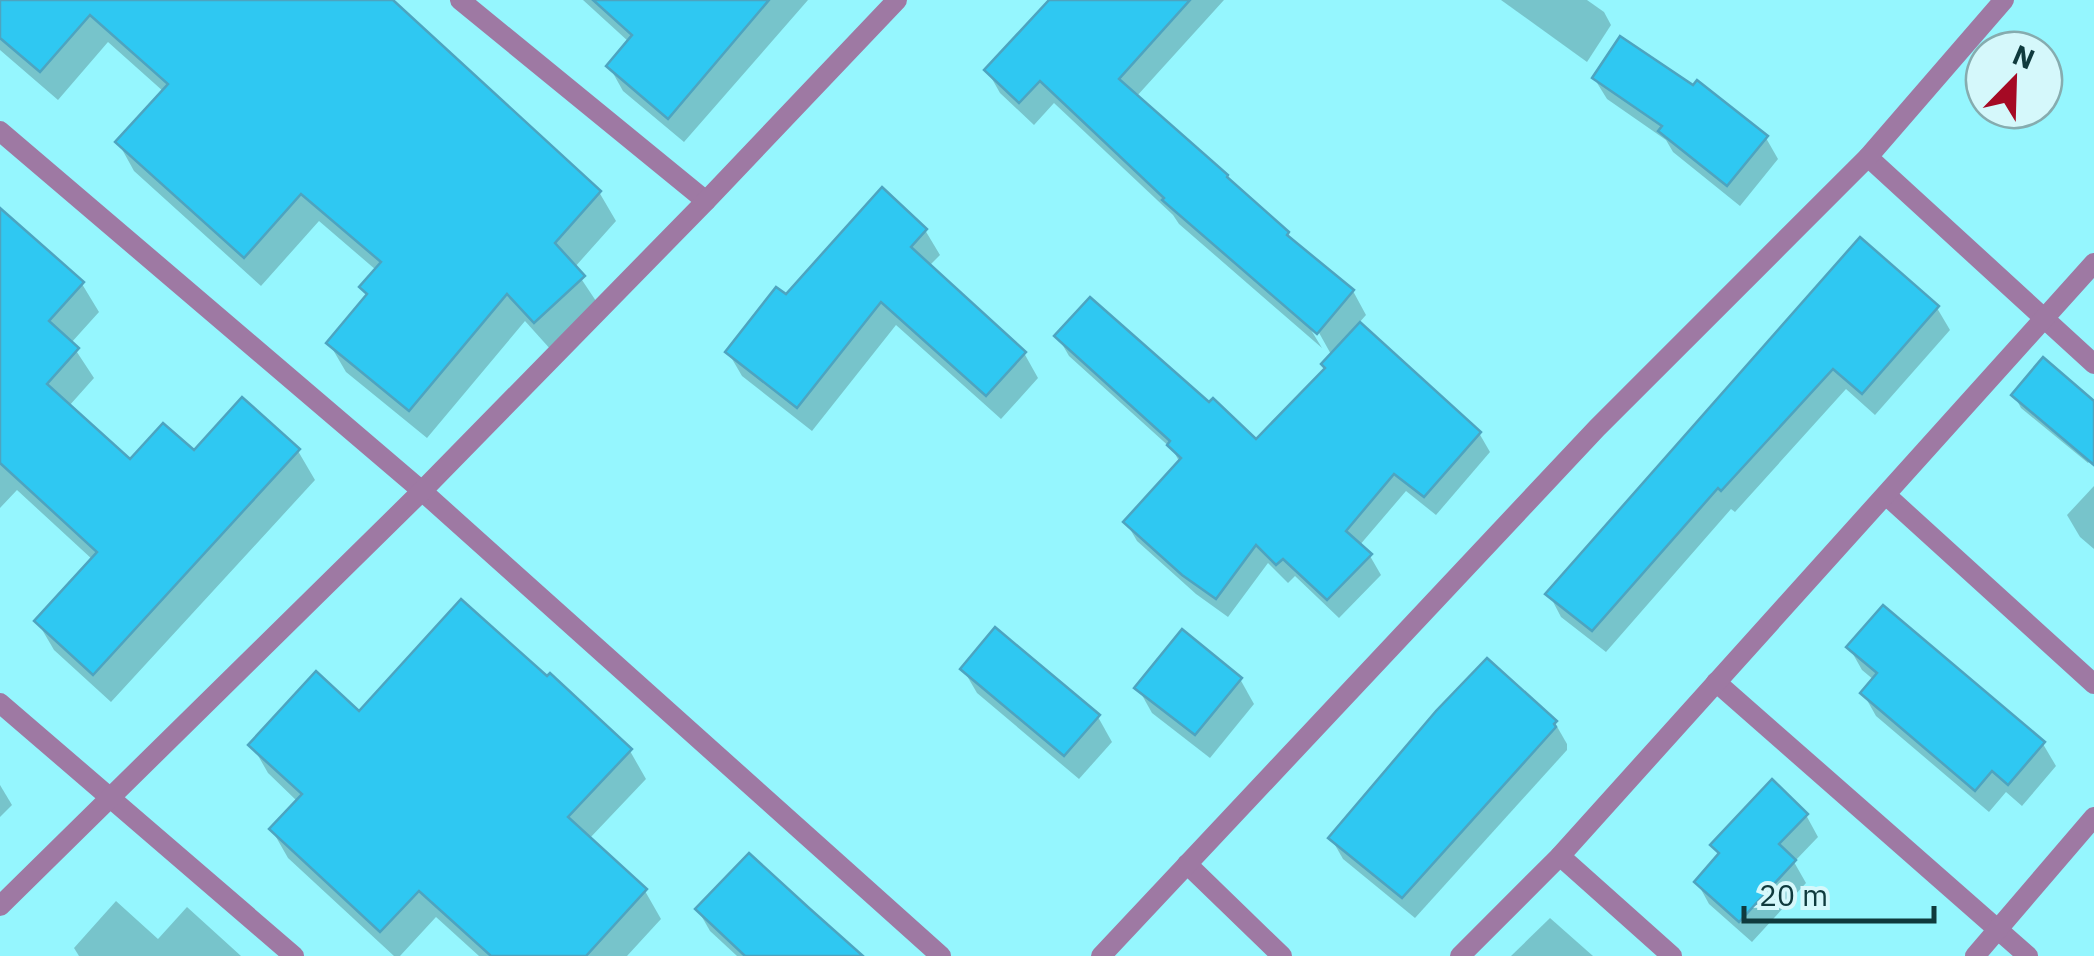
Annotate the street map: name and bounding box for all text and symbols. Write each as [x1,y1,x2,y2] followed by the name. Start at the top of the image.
[1964,30,2064,130] north arrow
[2007,36,2041,78] text: N
[1744,861,1934,923] scale bar
[1759,875,1828,914] text: 20 m

